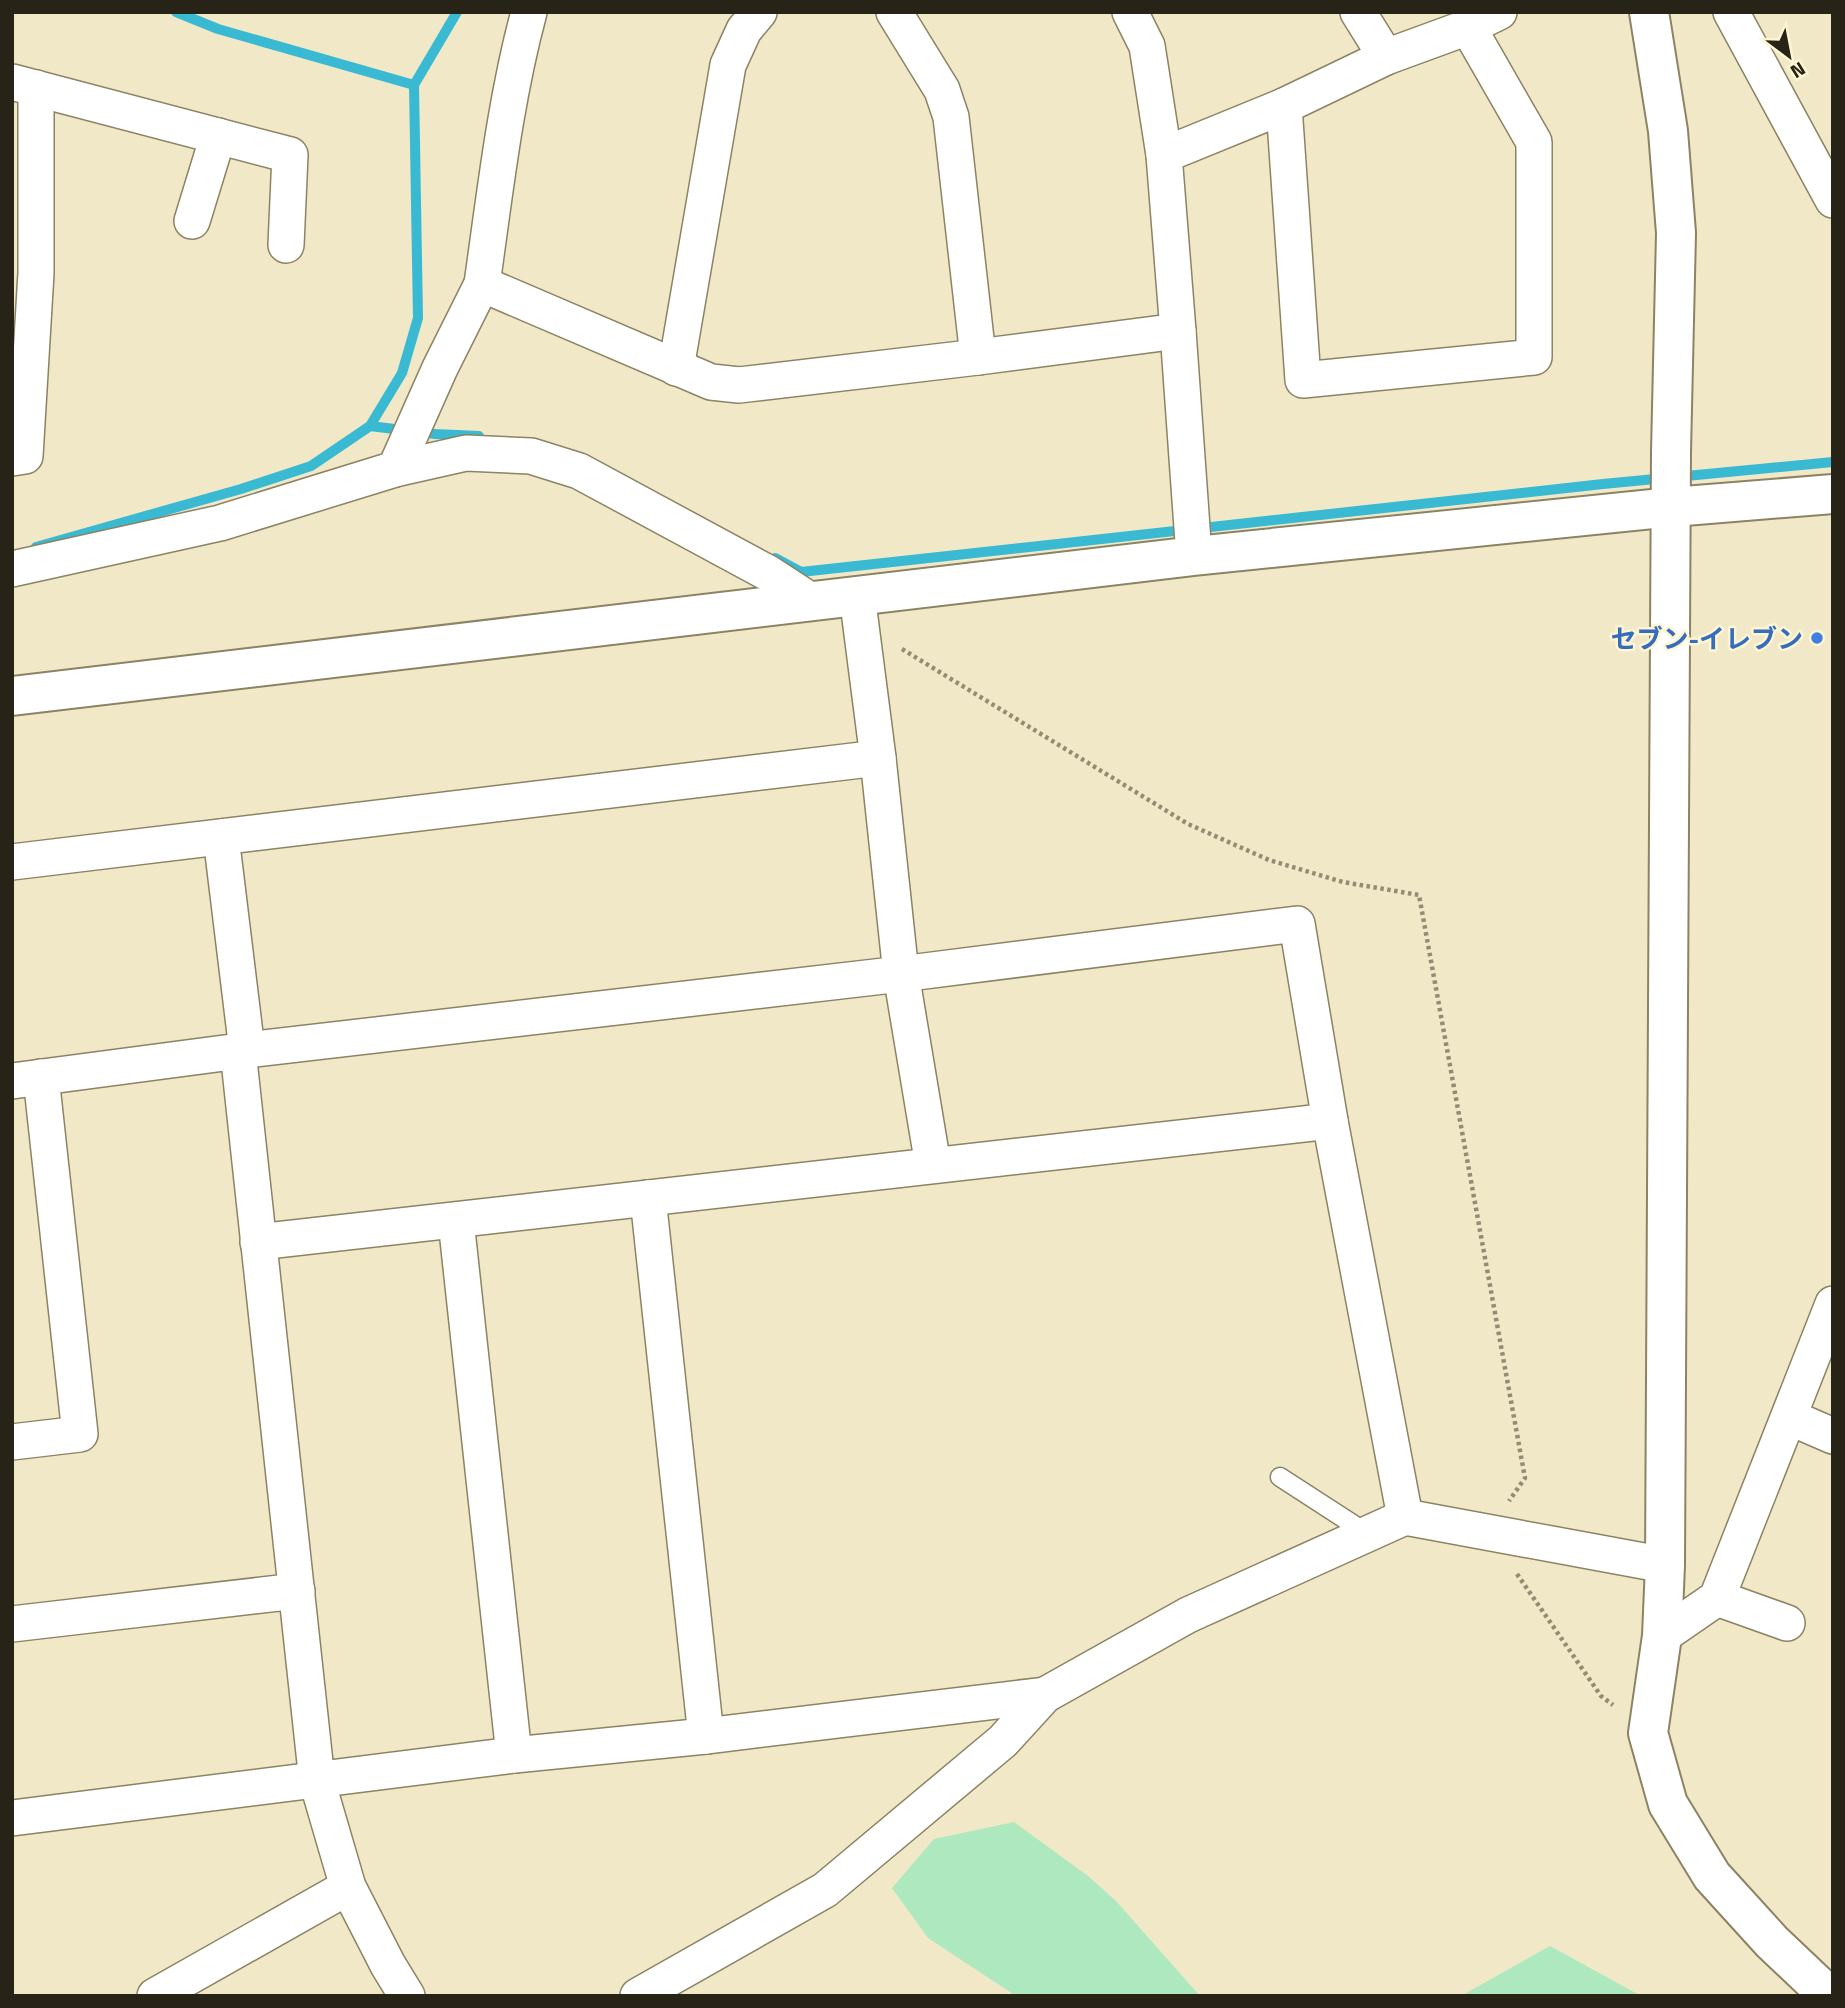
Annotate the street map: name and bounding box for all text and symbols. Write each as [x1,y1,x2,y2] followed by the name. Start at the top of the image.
[1754,21,1824,91] north arrow
[1785,55,1812,87] text: N
[1610,619,1803,658] place label: セブン-イレブン
[1809,630,1825,646] marker: セブン-イレブン

